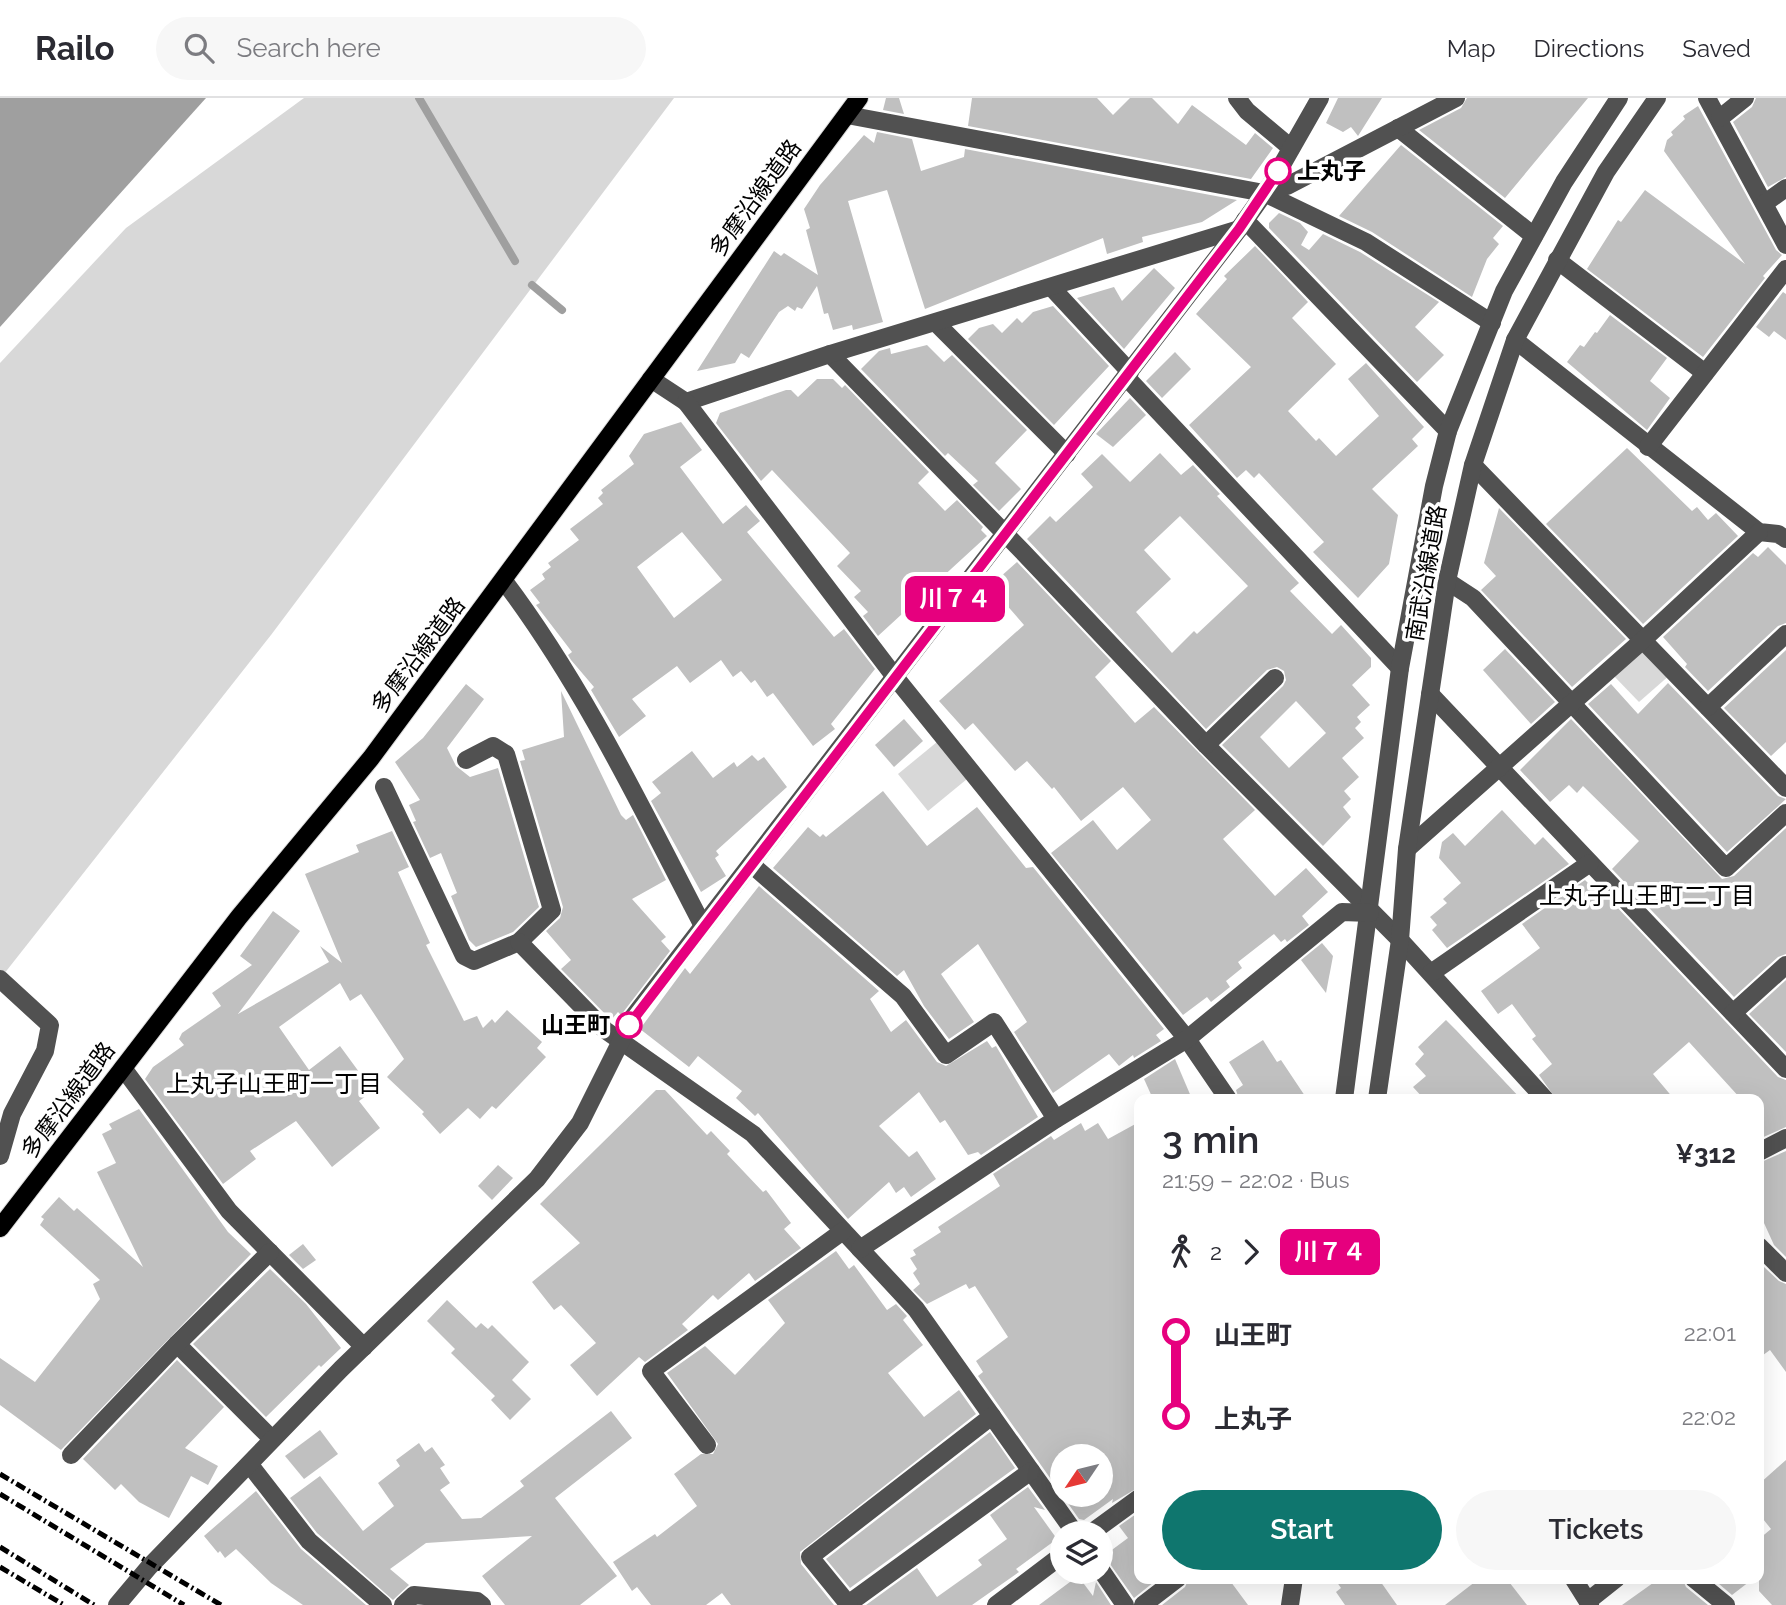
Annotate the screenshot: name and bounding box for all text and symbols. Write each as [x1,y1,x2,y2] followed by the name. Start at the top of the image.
[156,17,646,80] search box
[35,29,114,68] text: Railo
[180,29,218,67] icon: search
[236,33,381,63] text: Search here
[1447,34,1496,63] text: Map
[1534,34,1644,63] text: Directions
[1682,34,1751,63] text: Saved
[703,134,806,261] street label: 多摩沿線道路
[1297,157,1366,184] place label: 上丸子
[1265,158,1291,184] marker: 上丸子
[1400,503,1451,643] street label: 南武沿線道路
[915,576,995,622] line badge: 川７４
[919,584,991,613] text: 川７４
[365,591,470,718] street label: 多摩沿線道路
[1539,881,1755,910] district label: 上丸子山王町二丁目
[541,1011,610,1038] place label: 山王町
[616,1012,642,1038] marker: 山王町
[15,1036,120,1163] street label: 多摩沿線道路
[166,1069,382,1098] district label: 上丸子山王町一丁目
[1162,1117,1259,1162] text: 3 min
[1675,1139,1736,1169] text: ¥312
[1162,1166,1350,1193] text: 21:59 – 22:02 · Bus
[1162,1233,1200,1271] icon: walk
[1232,1233,1270,1271] icon: forward
[1294,1237,1366,1266] text: 川７４
[1210,1238,1222,1265] text: 2
[1684,1319,1736,1346] text: 22:01
[1214,1320,1292,1350] text: 山王町
[1682,1403,1736,1430] text: 22:02
[1214,1404,1292,1434] text: 上丸子
[1050,1444,1113,1507] north arrow
[1050,1444,1113,1584] map controls
[1162,1490,1442,1570] button: Start
[1456,1490,1736,1570] button: Tickets
[1050,1521,1113,1584] button: layers

